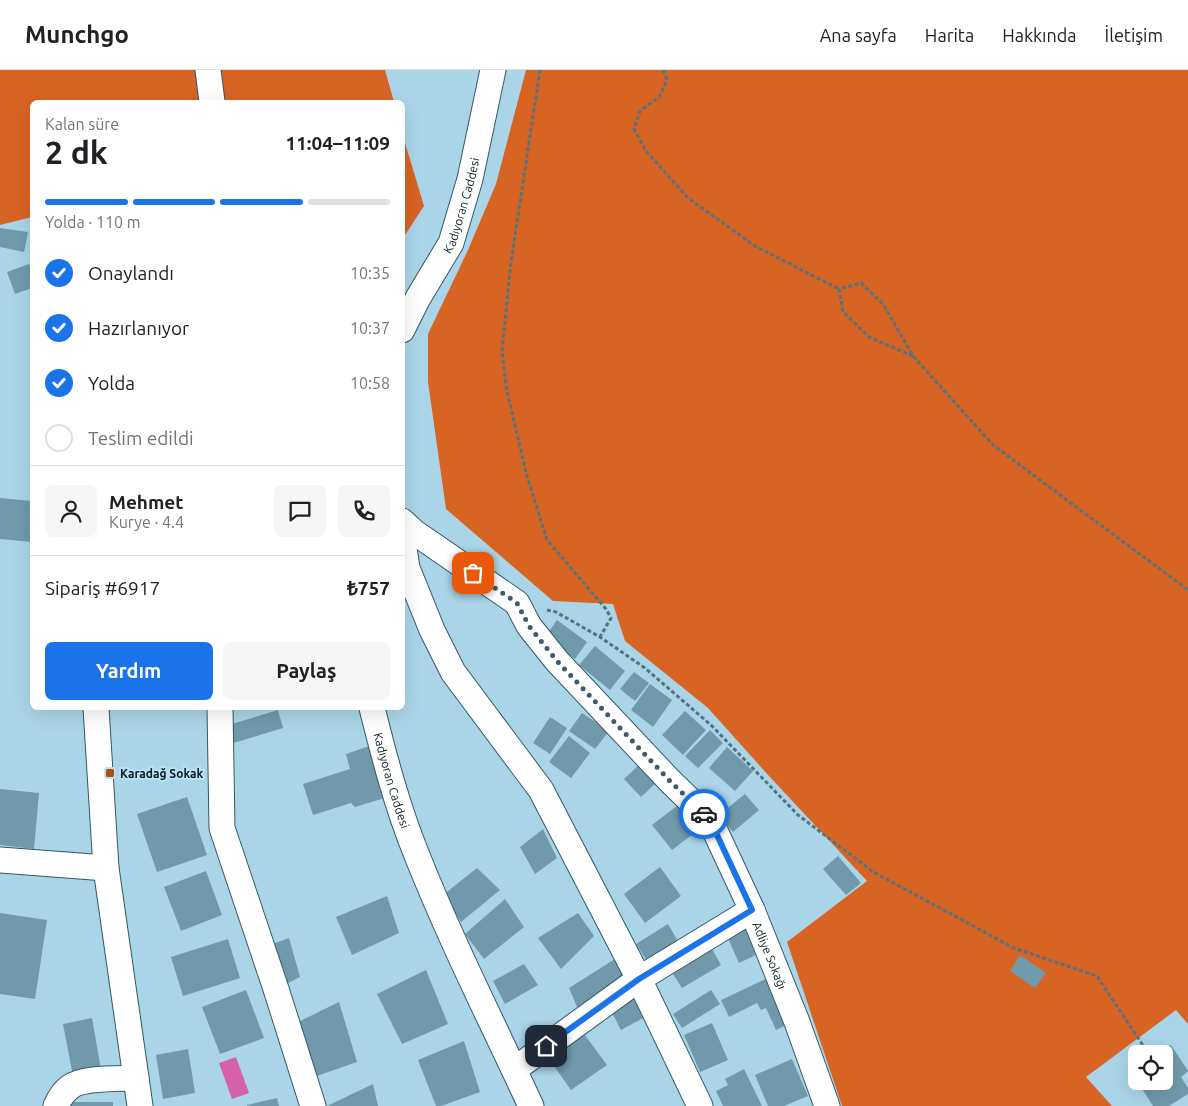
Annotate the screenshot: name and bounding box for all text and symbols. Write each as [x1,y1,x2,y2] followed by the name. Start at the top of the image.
[25,21,129,48] text: Munchgo
[820,25,897,45] text: Ana sayfa
[925,25,974,45] text: Harita
[1002,25,1077,45] text: Hakkında
[1105,25,1163,45] text: İletişim
[45,115,119,133] text: Kalan süre
[285,132,390,154] text: 11:04–11:09
[45,134,108,170] text: 2 dk
[440,156,481,255] street label: Kadıyoran Caddesi
[45,213,141,231] text: Yolda · 110 m
[45,259,73,287] icon: check
[88,262,174,284] text: Onaylandı
[350,264,390,282] text: 10:35
[45,314,73,342] icon: check
[88,317,189,339] text: Hazırlanıyor
[350,319,390,337] text: 10:37
[45,369,73,397] icon: check
[88,372,135,394] text: Yolda
[350,374,390,392] text: 10:58
[88,427,194,449] text: Teslim edildi
[45,485,97,537] button: person
[274,485,326,537] button: chat
[338,485,390,537] button: phone
[109,491,183,513] text: Mehmet
[109,513,184,531] text: Kurye · 4.4
[452,552,494,594] pin
[459,559,487,587] icon: bag
[45,577,160,599] text: Sipariş #6917
[347,577,390,599] text: ₺757
[45,642,213,700] button: Yardım
[223,642,390,700] button: Paylaş
[372,731,413,830] street label: Kadıyoran Caddesi
[104,767,116,779] marker: Karadağ Sokak
[120,767,204,780] place label: Karadağ Sokak
[679,789,729,839] courier
[690,800,718,828] icon: car
[751,920,790,991] street label: Adliye Sokağı
[525,1025,567,1067] pin
[532,1032,560,1060] icon: home
[1128,1045,1173,1090] map controls
[1128,1045,1173,1090] button: locate

